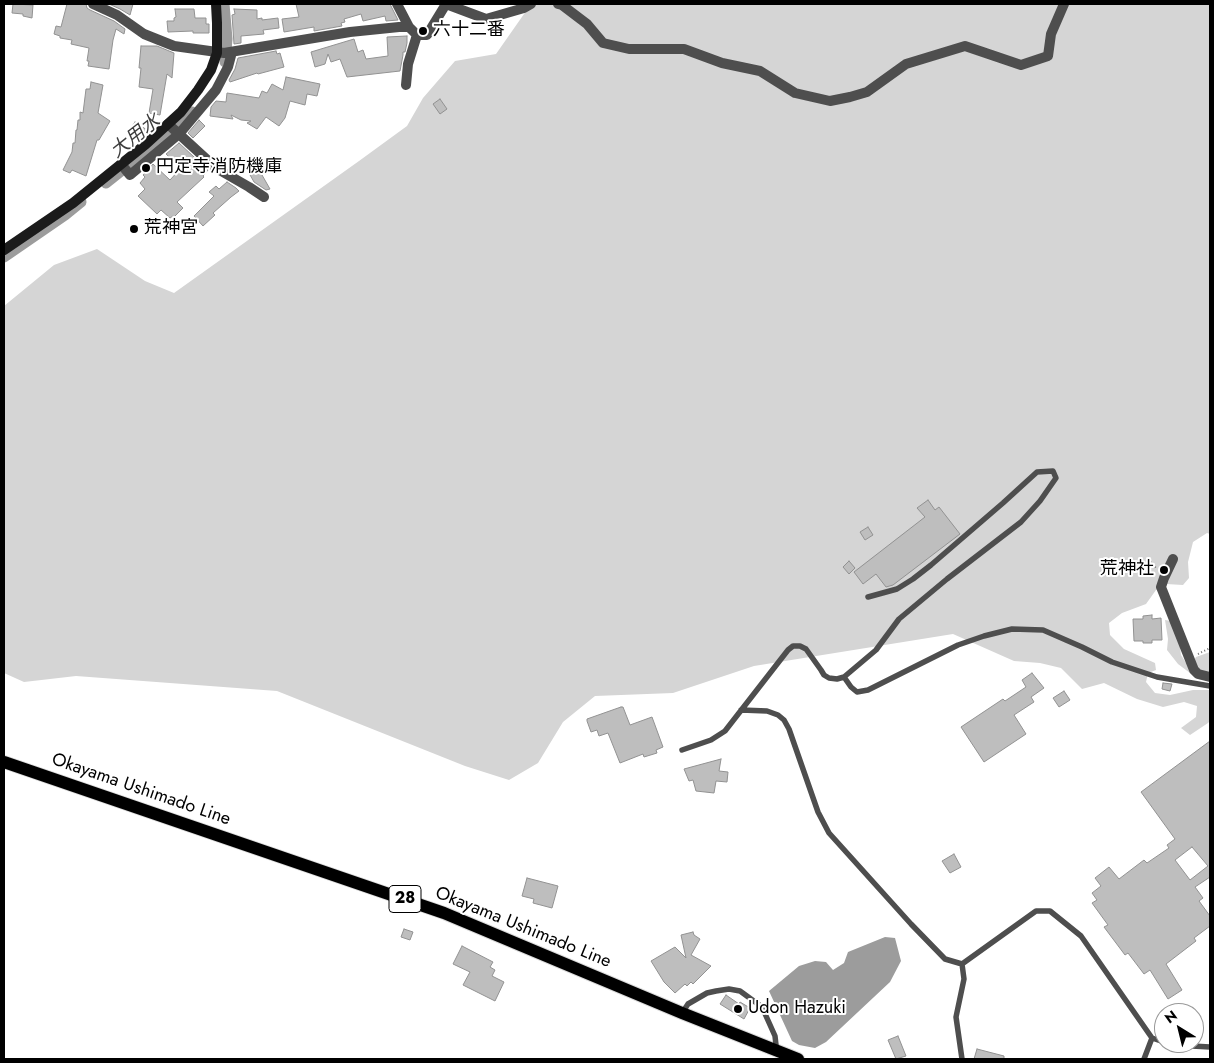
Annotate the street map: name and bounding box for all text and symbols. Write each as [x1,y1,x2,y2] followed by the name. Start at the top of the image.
[433,20,505,42] place label: 六十二番
[417,25,429,37] marker: 六十二番
[107,110,165,164] water label: 大用水
[156,157,282,179] place label: 円定寺消防機庫
[140,162,152,174] marker: 円定寺消防機庫
[144,218,198,240] place label: 荒神宮
[128,223,140,235] marker: 荒神宮
[1100,559,1154,581] place label: 荒神社
[1158,564,1170,576] marker: 荒神社
[49,749,233,831] street label: Okayama Ushimado Line
[432,883,614,973] street label: Okayama Ushimado Line
[389,886,421,912] road number: 28
[748,998,846,1020] place label: Udon Hazuki
[732,1003,744,1015] marker: Udon Hazuki
[1154,1003,1204,1053] north arrow
[1160,1005,1181,1028] text: N

